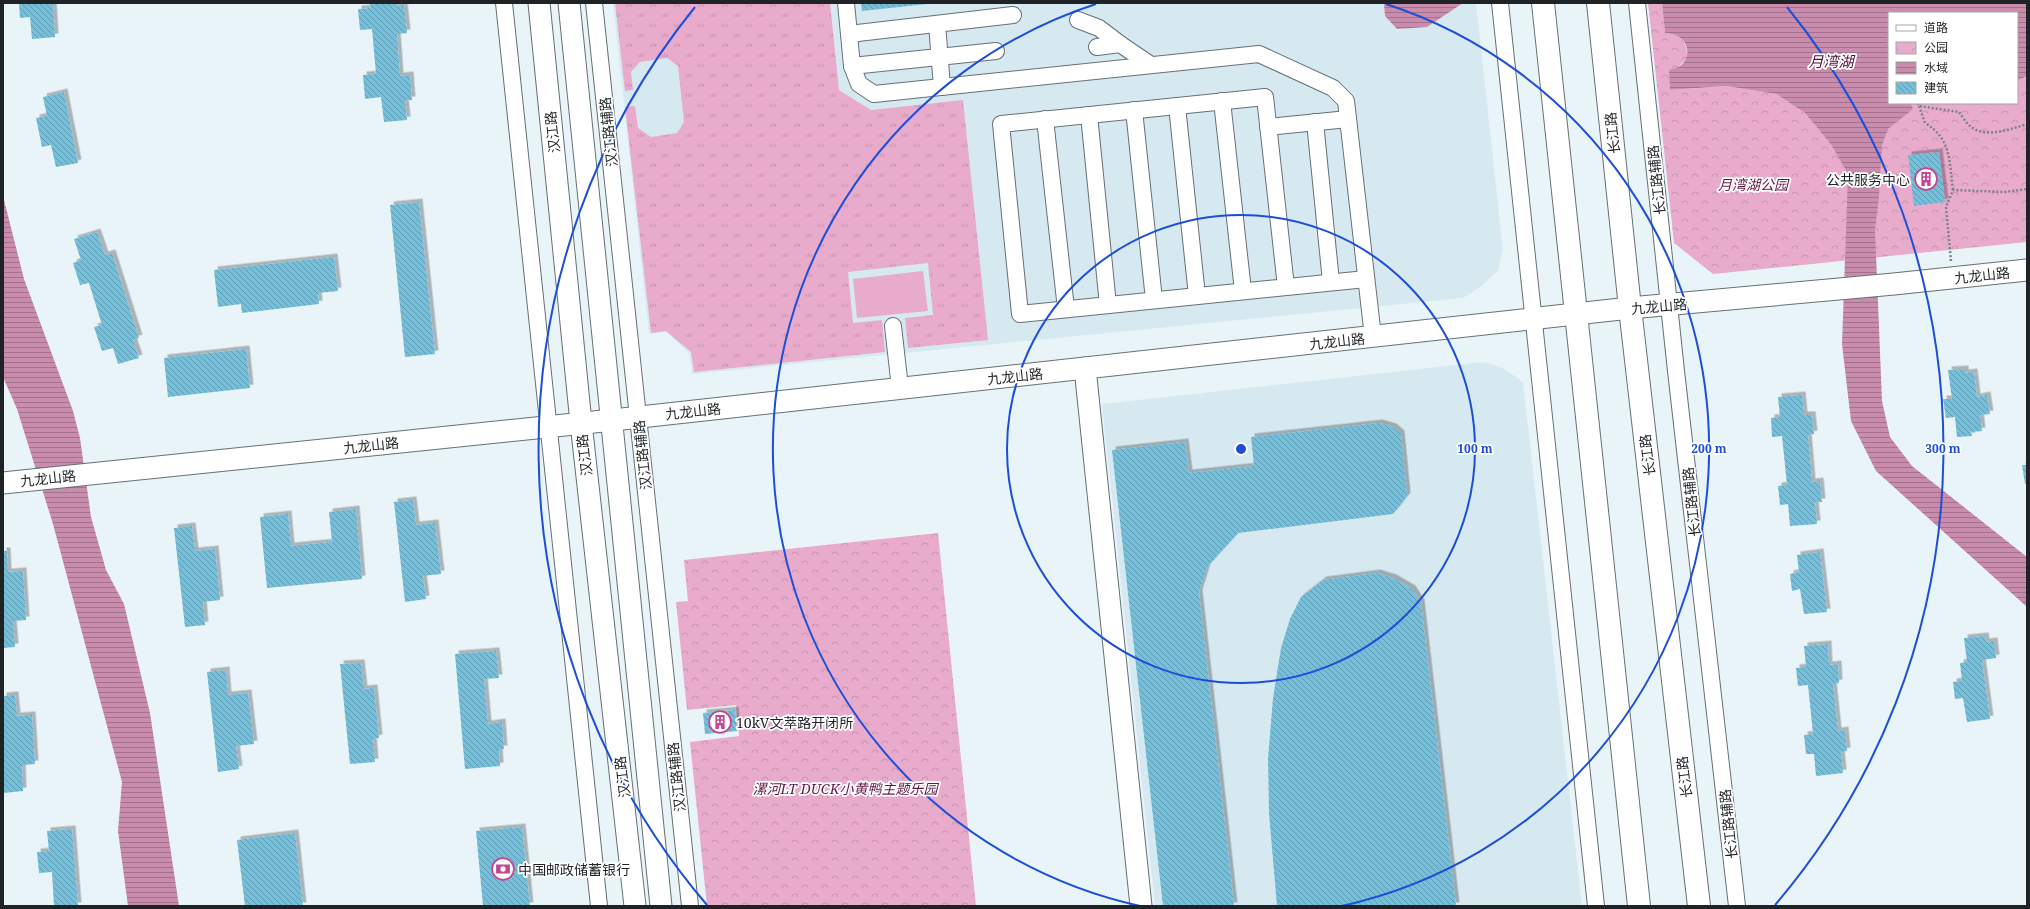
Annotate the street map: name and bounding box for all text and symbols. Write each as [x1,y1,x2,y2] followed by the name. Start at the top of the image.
[1888,12,2018,104] legend
[1924,19,1948,36] text: 道路
[1924,39,1948,56] text: 公园
[1808,51,1855,71] water label: 月湾湖
[1924,59,1948,76] text: 水域
[1924,79,1948,96] text: 建筑
[595,96,621,168] street label: 汉江路辅路
[540,110,564,154] street label: 汉江路
[1600,111,1624,155] street label: 长江路
[1643,144,1669,216] street label: 长江路辅路
[1913,166,1939,192] building icon: 公共服务中心
[1826,170,1910,189] place label: 公共服务中心
[1718,175,1790,194] park label: 月湾湖公园
[1953,263,2011,287] street label: 九龙山路
[1630,294,1688,318] street label: 九龙山路
[1308,329,1366,353] street label: 九龙山路
[986,364,1044,388] street label: 九龙山路
[664,399,722,423] street label: 九龙山路
[629,419,655,491] street label: 汉江路辅路
[342,433,400,457] street label: 九龙山路
[572,433,596,477] street label: 汉江路
[1635,433,1659,477] street label: 长江路
[1457,440,1493,457] text: 100 m
[1691,440,1727,457] text: 200 m
[1925,440,1961,457] text: 300 m
[1234,442,1248,456] centre of rings
[19,466,77,490] street label: 九龙山路
[1678,466,1704,538] street label: 长江路辅路
[707,709,733,735] building icon: 10kV文萃路开闭所
[736,713,853,732] place label: 10kV文萃路开闭所
[663,741,689,813] street label: 汉江路辅路
[610,755,634,799] street label: 汉江路
[1672,755,1696,799] street label: 长江路
[753,779,939,798] park label: 漯河LT DUCK小黄鸭主题乐园
[1715,788,1741,860] street label: 长江路辅路
[490,856,516,882] bank icon: 中国邮政储蓄银行
[518,860,630,879] place label: 中国邮政储蓄银行

